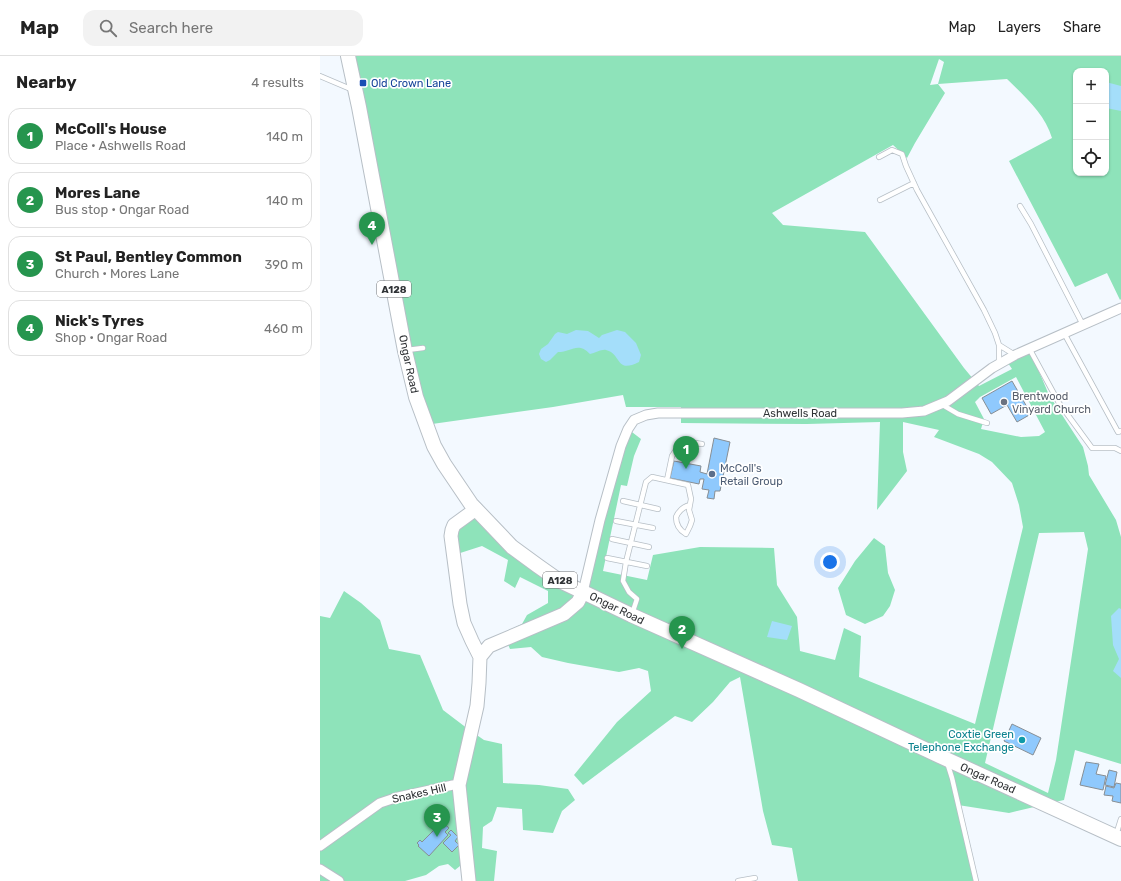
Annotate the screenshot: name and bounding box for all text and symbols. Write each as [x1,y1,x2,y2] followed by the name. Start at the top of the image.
[83,10,363,46] search box
[20,16,59,39] text: Map
[97,17,119,39] icon: search
[129,19,213,37] text: Search here
[949,19,976,36] text: Map
[998,19,1041,36] text: Layers
[1063,19,1101,36] text: Share
[1073,68,1109,176] map controls
[1073,68,1109,104] button: +
[16,72,77,92] text: Nearby
[251,75,304,90] text: 4 results
[371,77,451,90] place label: Old Crown Lane
[358,78,368,88] marker: Old Crown Lane
[1073,104,1109,140] button: −
[55,120,167,138] text: McColl's House
[27,129,33,144] text: 1
[266,129,303,144] text: 140 m
[55,138,186,153] text: Place · Ashwells Road
[1073,140,1109,176] button: locate
[55,184,140,202] text: Mores Lane
[26,193,34,208] text: 2
[266,193,303,208] text: 140 m
[55,202,189,217] text: Bus stop · Ongar Road
[359,212,385,245] pin: 4
[55,248,242,266] text: St Paul, Bentley Common
[26,257,34,272] text: 3
[264,257,303,272] text: 390 m
[55,266,179,281] text: Church · Mores Lane
[377,281,411,297] road number: A128
[55,312,144,330] text: Nick's Tyres
[26,321,34,336] text: 4
[264,321,303,336] text: 460 m
[55,330,167,345] text: Shop · Ongar Road
[396,334,421,395] street label: Ongar Road
[1012,390,1091,416] place label: Brentwood Vinyard Church
[999,397,1009,407] marker: Brentwood Vinyard Church
[763,407,837,420] street label: Ashwells Road
[673,436,699,469] pin: 1
[720,462,783,488] place label: McColl's Retail Group
[707,469,717,479] marker: McColl's Retail Group
[820,552,840,572] your location
[543,572,577,588] road number: A128
[587,590,646,627] street label: Ongar Road
[669,616,695,649] pin: 2
[908,728,1014,754] place label: Coxtie Green Telephone Exchange
[1017,735,1027,745] marker: Coxtie Green Telephone Exchange
[958,760,1018,796] street label: Ongar Road
[391,781,448,806] street label: Snakes Hill
[424,804,450,837] pin: 3

